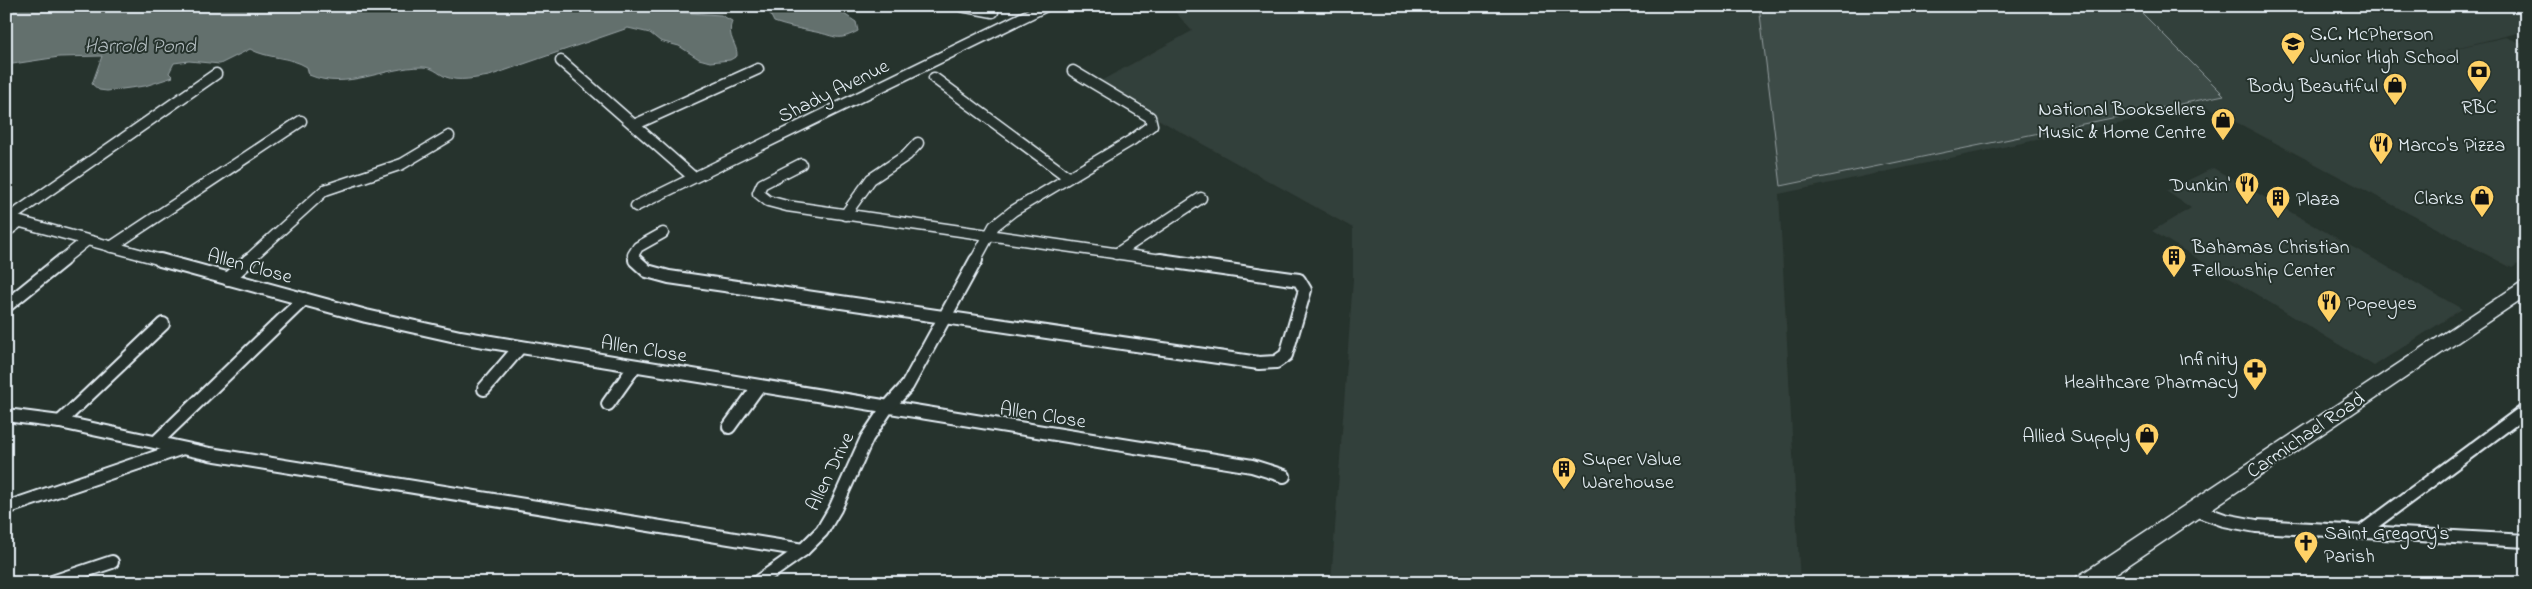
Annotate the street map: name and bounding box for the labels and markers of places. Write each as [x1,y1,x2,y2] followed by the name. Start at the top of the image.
[2310,21,2459,74] place label: S.C. McPherson Junior High School
[2280,31,2306,65] school or university icon: S.C. McPherson Junior High School
[2466,59,2492,93] bank icon: RBC
[2382,72,2408,106] shop icon: Body Beautiful
[2247,73,2378,102] place label: Body Beautiful
[2461,94,2497,123] place label: RBC
[2038,96,2206,148] place label: National Booksellers Music & Home Centre
[2210,107,2236,141] shop icon: National Booksellers Music & Home Centre
[2368,131,2394,165] restaurant icon: Marco's Pizza
[2398,132,2505,161] place label: Marco's Pizza
[2234,171,2260,205] restaurant icon: Dunkin'
[2169,172,2230,201] place label: Dunkin'
[2469,184,2495,218] shop icon: Clarks
[2265,185,2291,219] building icon: Plaza
[2414,185,2464,214] place label: Clarks
[2296,186,2340,215] place label: Plaza
[2191,234,2350,286] place label: Bahamas Christian Fellowship Center
[2161,244,2187,278] building icon: Bahamas Christian Fellowship Center
[2316,289,2342,323] restaurant icon: Popeyes
[2346,290,2417,319] place label: Popeyes
[2064,346,2238,398] place label: Infinity Healthcare Pharmacy
[2242,357,2268,391] pharmacy icon: Infinity Healthcare Pharmacy
[2134,422,2160,456] shop icon: Allied Supply
[2022,423,2130,452] place label: Allied Supply
[1582,446,1681,498] place label: Super Value Warehouse
[1551,456,1577,490] building icon: Super Value Warehouse
[2324,520,2450,572] place label: Saint Gregory's Parish
[2293,530,2319,564] church icon: Saint Gregory's Parish

